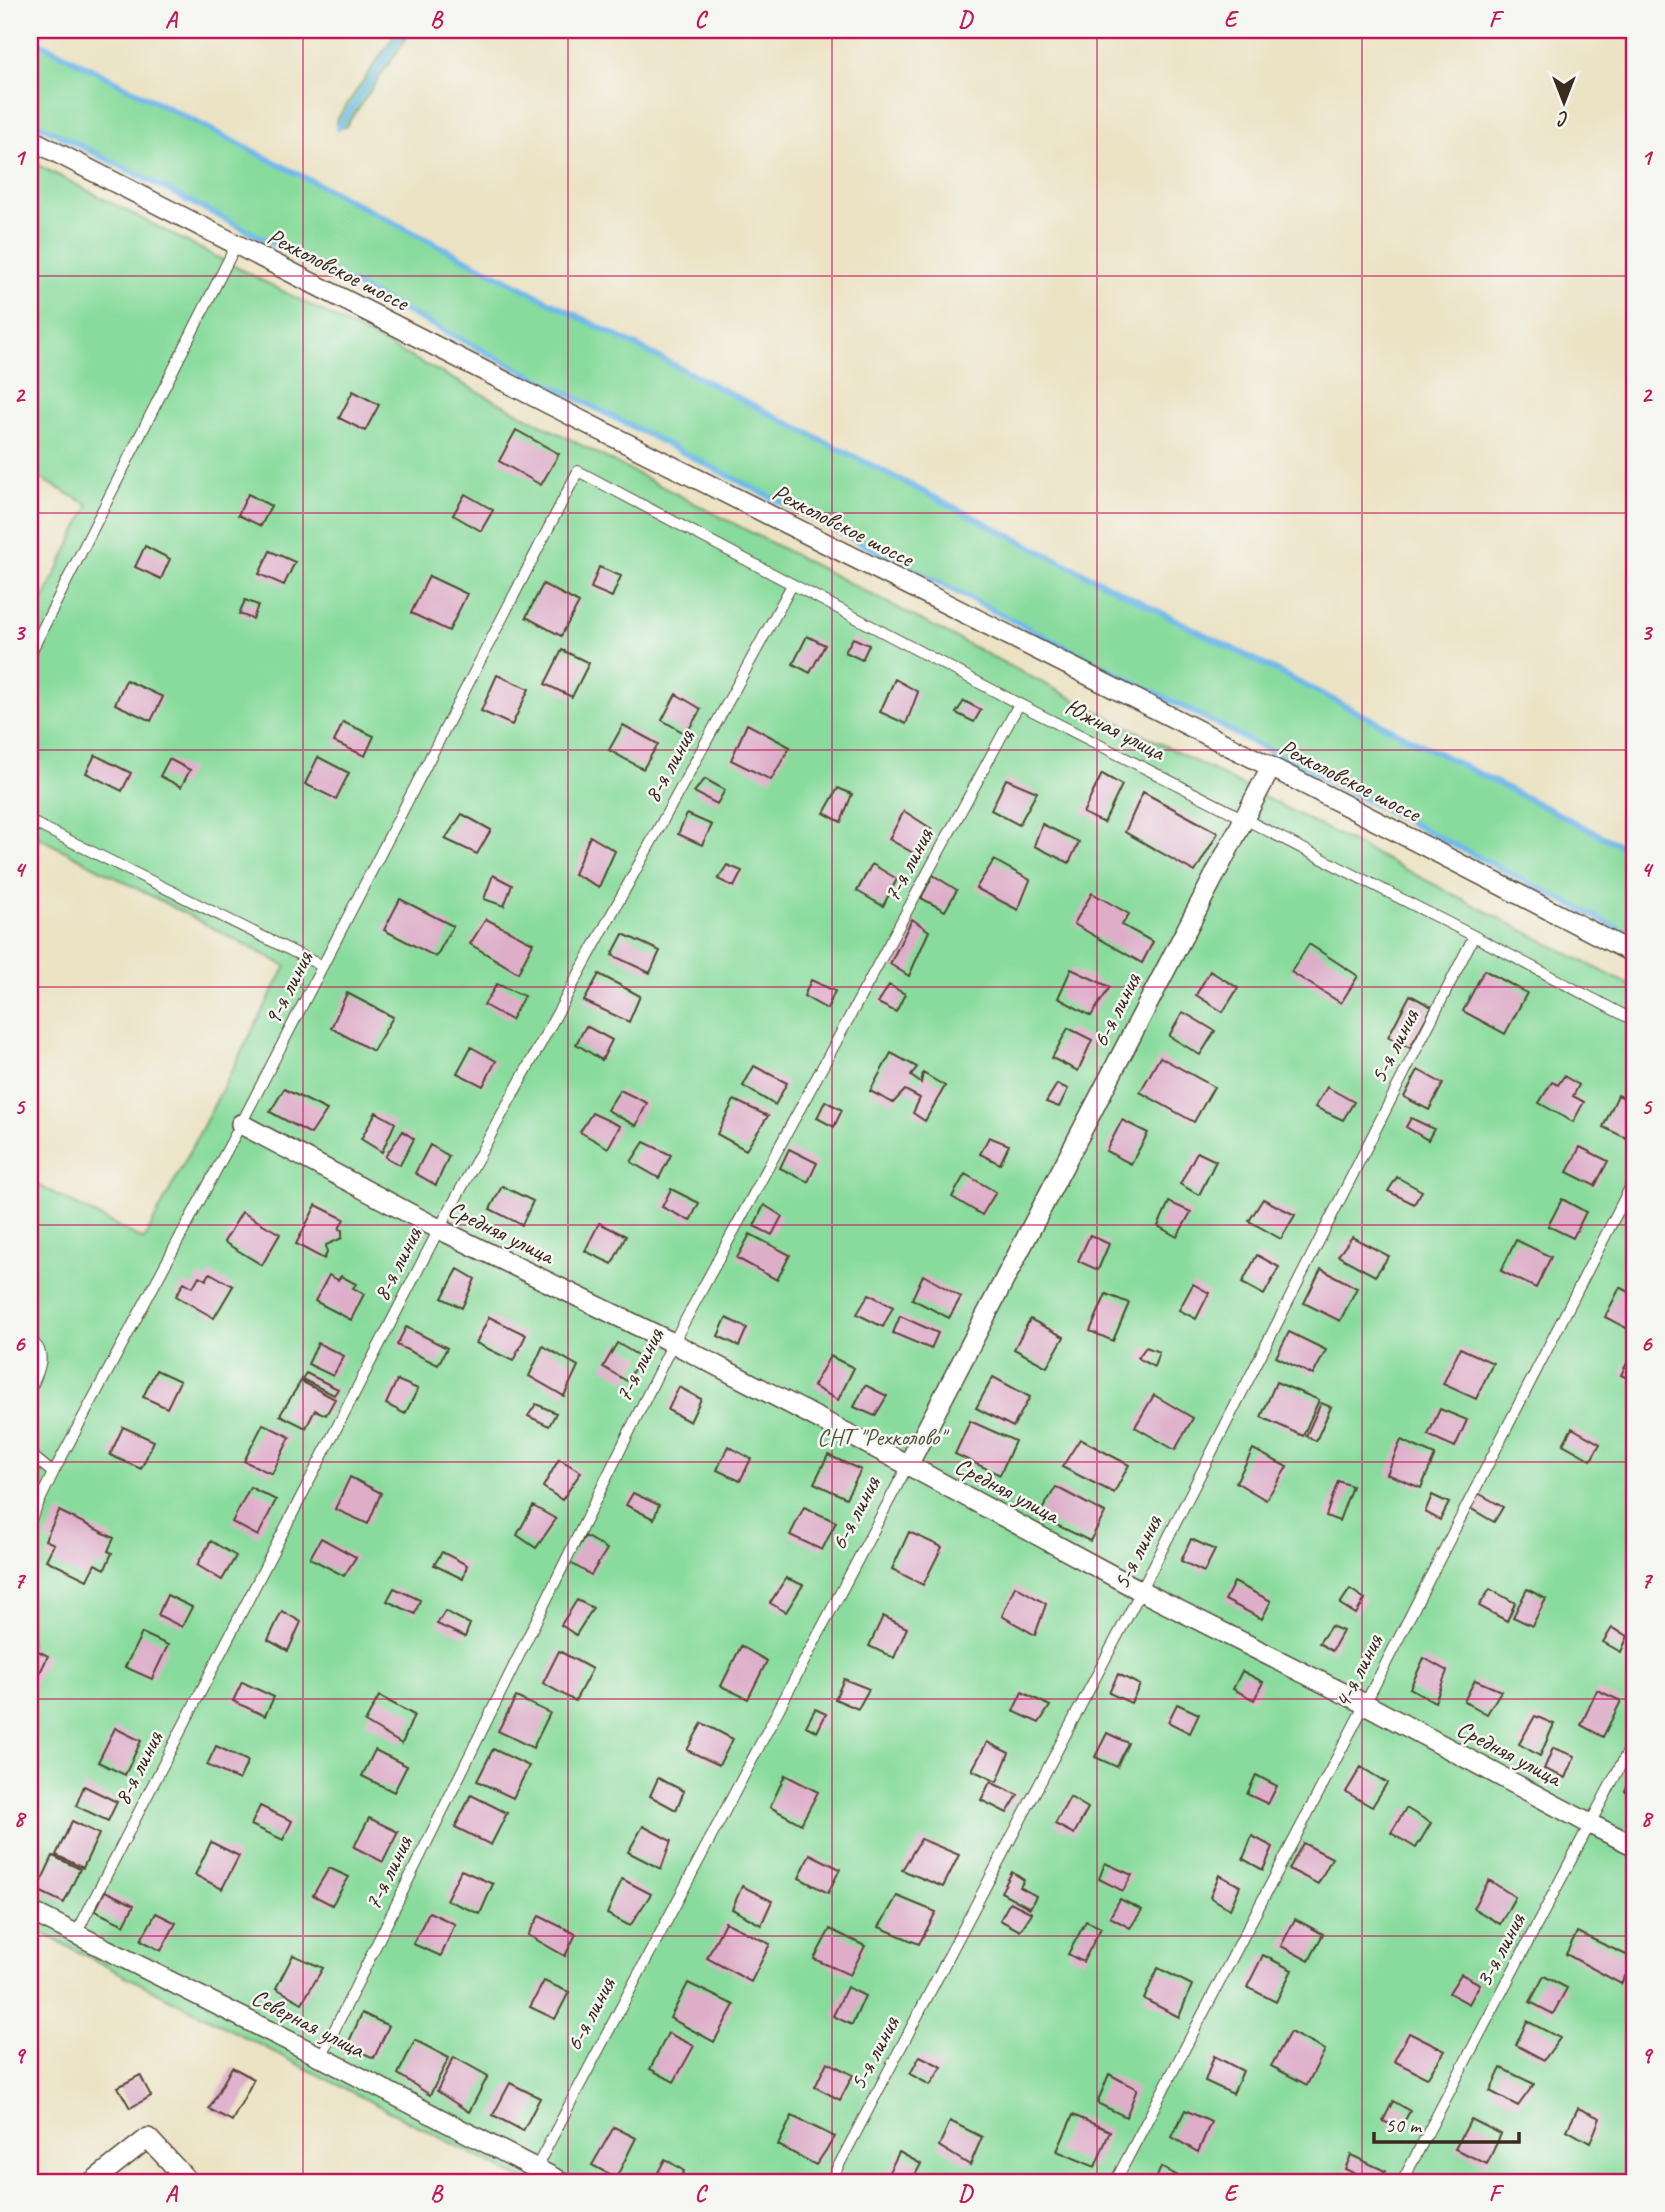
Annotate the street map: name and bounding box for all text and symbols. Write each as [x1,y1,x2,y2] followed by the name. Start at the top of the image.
[165,5,179,34] text: A
[430,5,444,34] text: B
[695,5,709,34] text: C
[958,5,974,34] text: D
[1224,5,1240,34] text: E
[1489,5,1505,34] text: F
[1528,66,1598,136] north arrow
[1557,106,1569,130] text: С
[14,143,27,172] text: 1
[1641,143,1654,172] text: 1
[263,221,415,318] street label: Рехколовское шоссе
[14,380,27,409] text: 2
[1641,380,1654,409] text: 2
[768,477,920,574] street label: Рехколовское шоссе
[14,618,27,647] text: 3
[1641,618,1654,647] text: 3
[1060,691,1171,767] street label: Южная улица
[637,723,702,808] street label: 8-я линия
[1275,732,1427,829] street label: Рехколовское шоссе
[876,822,940,907] street label: 7-я линия
[14,855,27,884] text: 4
[1641,855,1654,884] text: 4
[257,945,320,1030] street label: 9-я линия
[1085,967,1148,1052] street label: 6-я линия
[1363,1003,1426,1088] street label: 5-я линия
[14,1092,26,1121] text: 5
[1641,1092,1653,1121] text: 5
[443,1194,561,1271] street label: Средняя улица
[366,1221,429,1306] street label: 8-я линия
[608,1322,671,1407] street label: 7-я линия
[14,1329,27,1358] text: 6
[1641,1329,1654,1358] text: 6
[817,1422,950,1452] park label: СНТ "Рехколово"
[950,1450,1066,1531] street label: Средняя улица
[823,1470,887,1555] street label: 6-я линия
[1106,1509,1169,1594] street label: 5-я линия
[14,1566,27,1595] text: 7
[1641,1566,1654,1595] text: 7
[1327,1628,1390,1713] street label: 4-я линия
[1452,1713,1568,1794] street label: Средняя улица
[107,1725,170,1810] street label: 8-я линия
[14,1804,27,1833] text: 8
[1641,1804,1654,1833] text: 8
[357,1830,419,1915] street label: 7-я линия
[1468,1907,1532,1992] street label: 3-я линия
[558,1971,622,2056] street label: 6-я линия
[247,1982,371,2065] street label: Северная улица
[842,2010,906,2095] street label: 5-я линия
[14,2041,27,2070] text: 9
[1641,2041,1654,2070] text: 9
[1374,2100,1520,2144] scale bar
[1385,2112,1423,2138] text: 50 m
[165,2179,179,2208] text: A
[430,2179,444,2208] text: B
[695,2179,709,2208] text: C
[958,2179,974,2208] text: D
[1224,2179,1240,2208] text: E
[1489,2179,1505,2208] text: F

